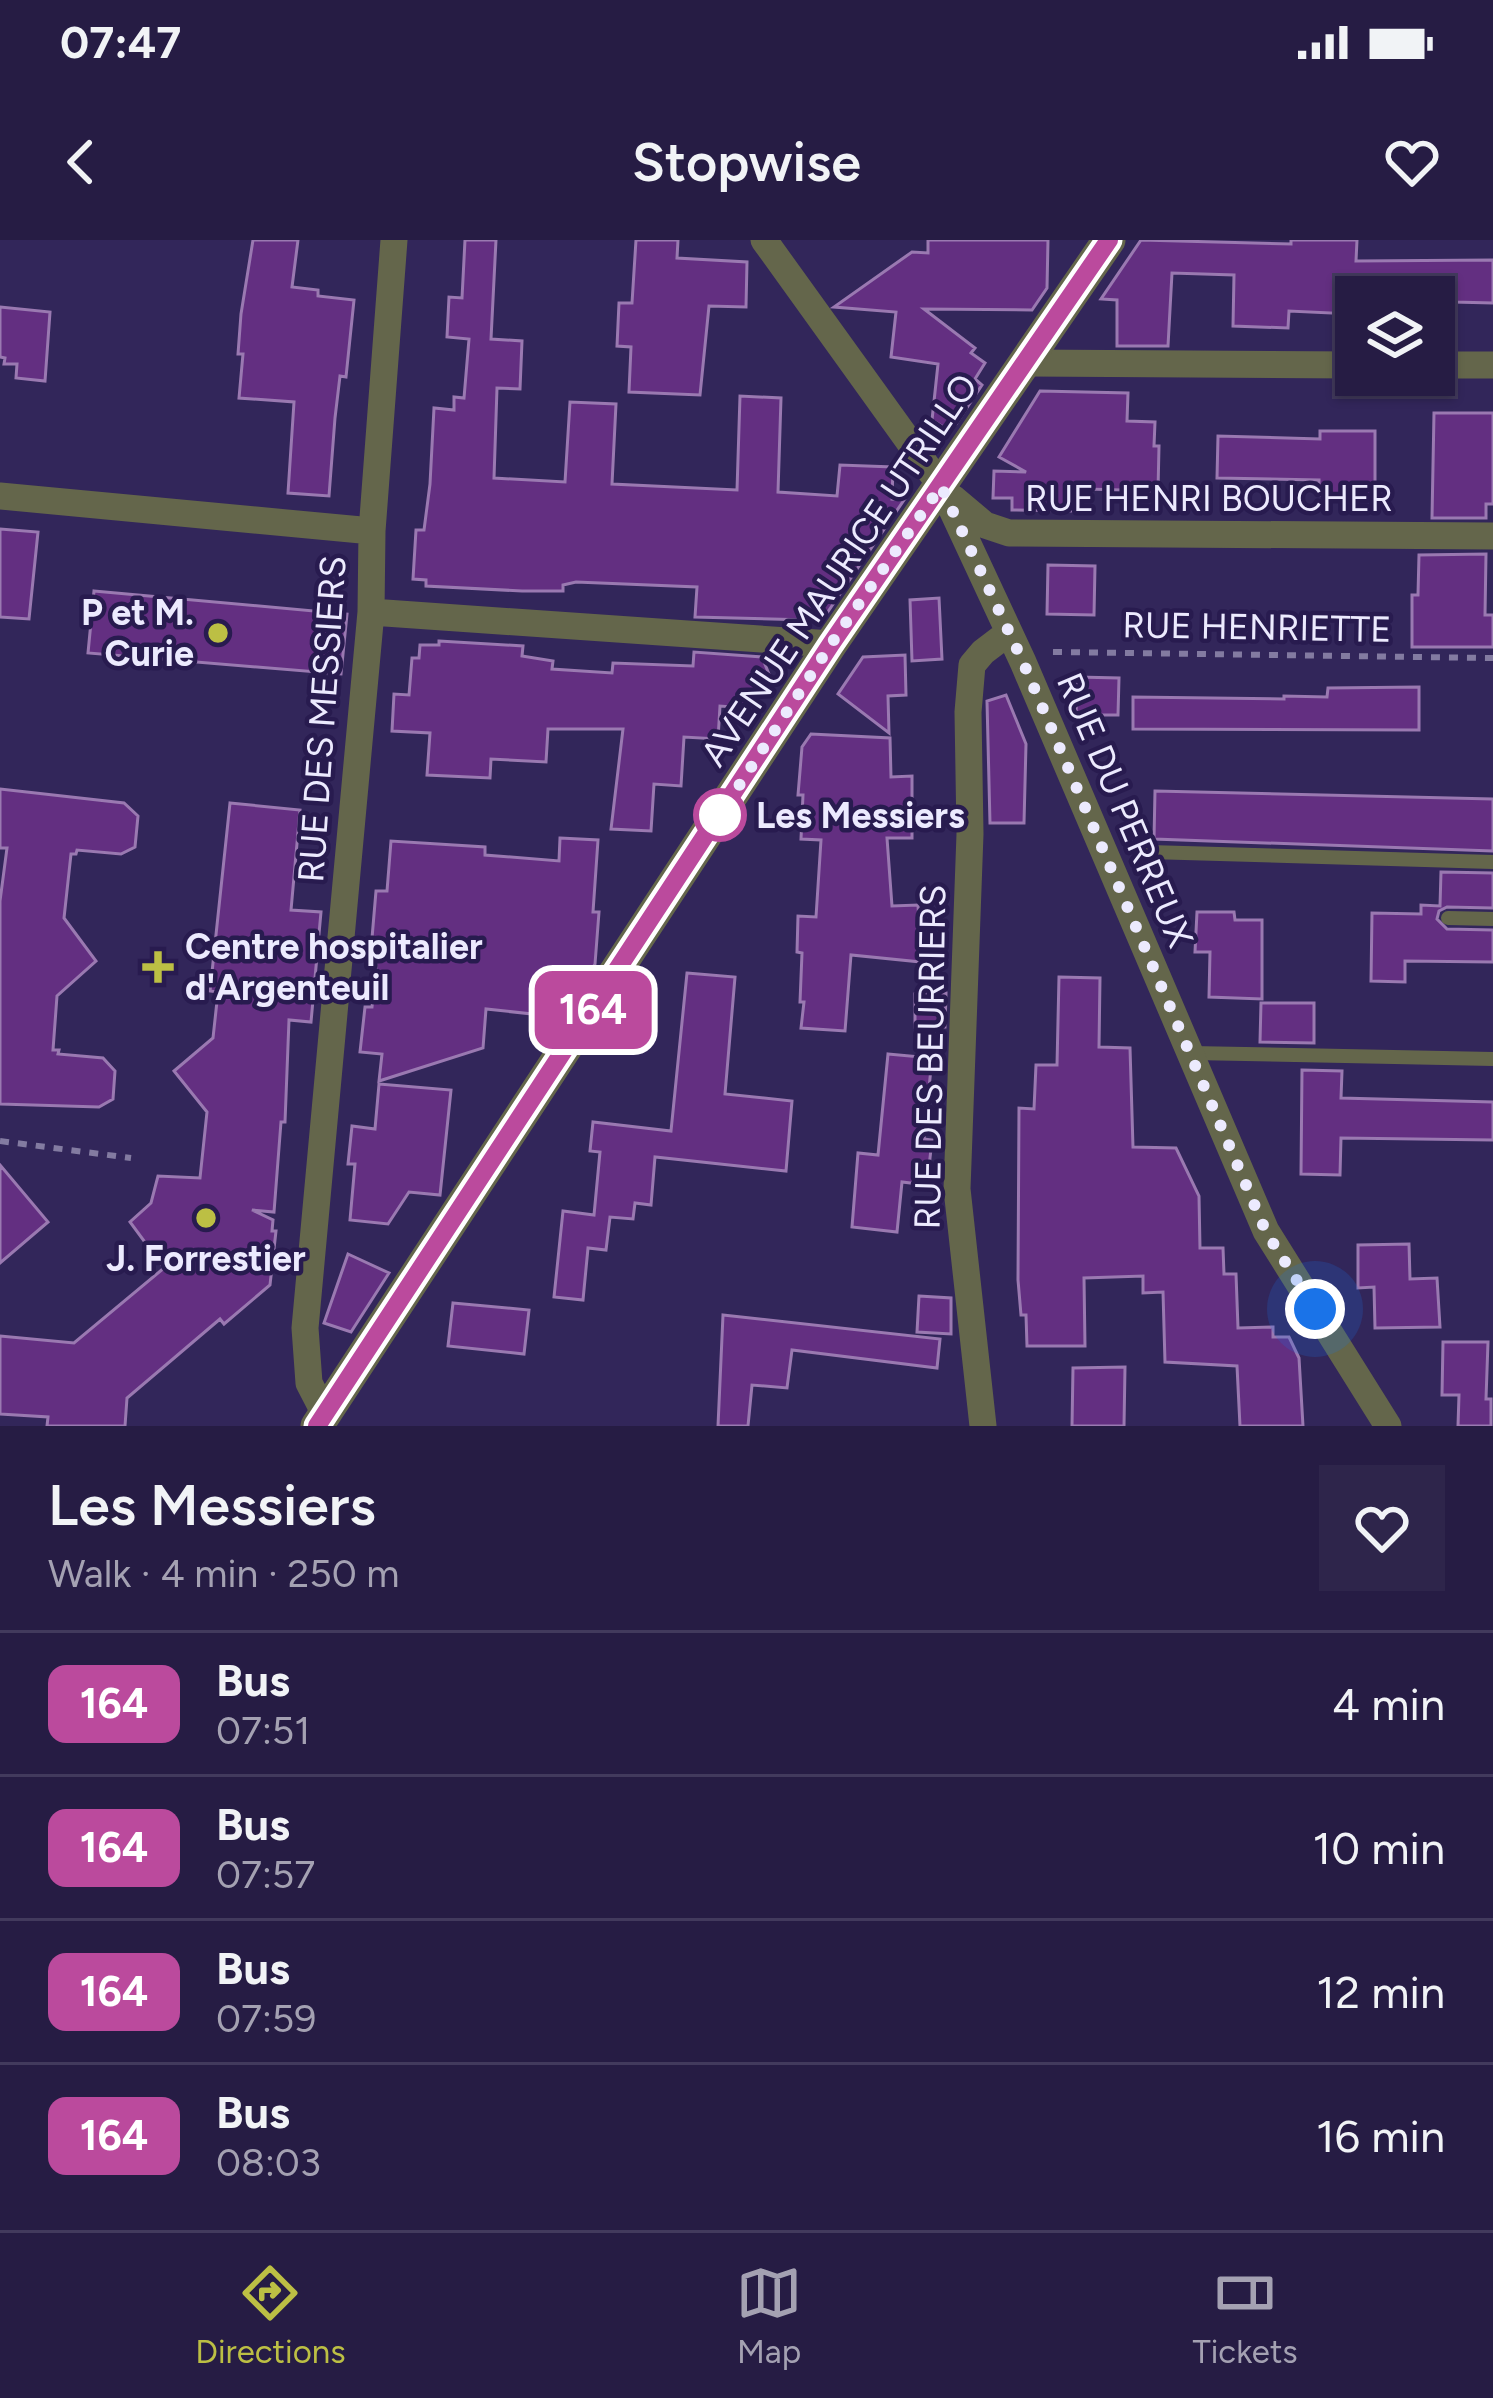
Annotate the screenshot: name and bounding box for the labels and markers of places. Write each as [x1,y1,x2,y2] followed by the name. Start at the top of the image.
[81,591,194,675] place label: P et M. Curie
[205,620,231,646] marker: P et M. Curie
[695,790,745,840] marker: Les Messiers
[756,794,965,837] place label: Les Messiers
[185,925,483,1009] place label: Centre hospitalier d'Argenteuil
[142,951,174,983] marker: Centre hospitalier d'Argenteuil
[193,1205,219,1231] marker: J. Forrestier
[106,1237,306,1280] place label: J. Forrestier

